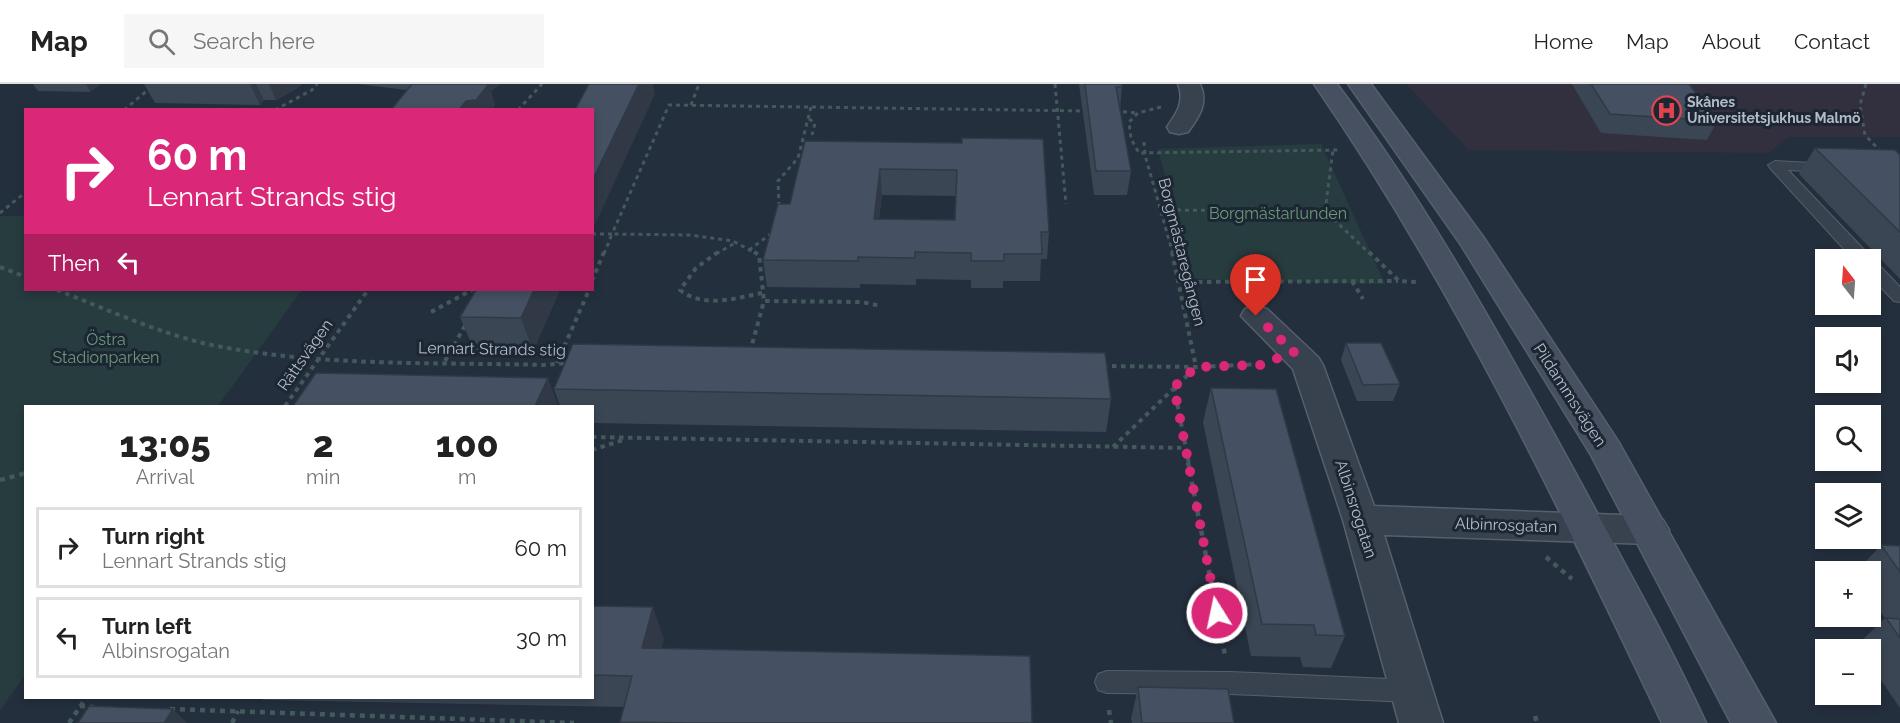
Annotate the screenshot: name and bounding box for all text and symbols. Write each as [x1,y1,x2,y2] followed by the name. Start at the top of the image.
[124,14,544,68] search box
[30,25,88,58] text: Map
[145,25,178,58] icon: search
[193,28,315,54] text: Search here
[1534,29,1593,54] text: Home
[1626,29,1669,54] text: Map
[1702,29,1761,54] text: About
[1794,29,1870,54] text: Contact
[1650,94,1682,126] hospital icon: Skånes Universitetsjukhus Malmö
[1687,94,1861,126] place label: Skånes Universitetsjukhus Malmö
[147,131,247,180] text: 60 m
[48,132,126,210] icon: right
[1154,176,1210,328] street label: Borgmästaregången
[147,181,396,212] text: Lennart Strands stig
[1209,204,1347,223] park label: Borgmästarlunden
[112,246,145,279] icon: left
[1815,249,1881,315] north arrow
[1815,249,1881,705] map controls
[48,250,100,276] text: Then
[1230,254,1281,316] pin
[1239,263,1272,296] icon: arrive
[273,316,337,394] street label: Rättsvägen
[1815,327,1881,393] button: sound
[53,329,159,367] park label: Östra Stadionparken
[418,338,566,360] street label: Lennart Strands stig
[1530,340,1610,450] street label: Pildammsvägen
[1815,405,1881,471] button: search
[119,423,211,465] text: 13:05
[313,423,334,465] text: 2
[436,423,499,465] text: 100
[1331,457,1381,561] street label: Albinsrogatan
[136,465,194,489] text: Arrival
[306,465,340,489] text: min
[458,465,476,489] text: m
[1815,483,1881,549] button: layers
[1454,514,1558,536] street label: Albinrosgatan
[102,523,205,549] text: Turn right
[51,531,84,564] icon: right
[514,535,567,561] text: 60 m
[102,549,287,573] text: Lennart Strands stig
[1815,561,1881,627] button: +
[1185,581,1249,645] position arrow
[102,613,192,639] text: Turn left
[51,621,84,654] icon: left
[516,625,567,651] text: 30 m
[102,639,230,663] text: Albinsrogatan
[1815,639,1881,705] button: −

